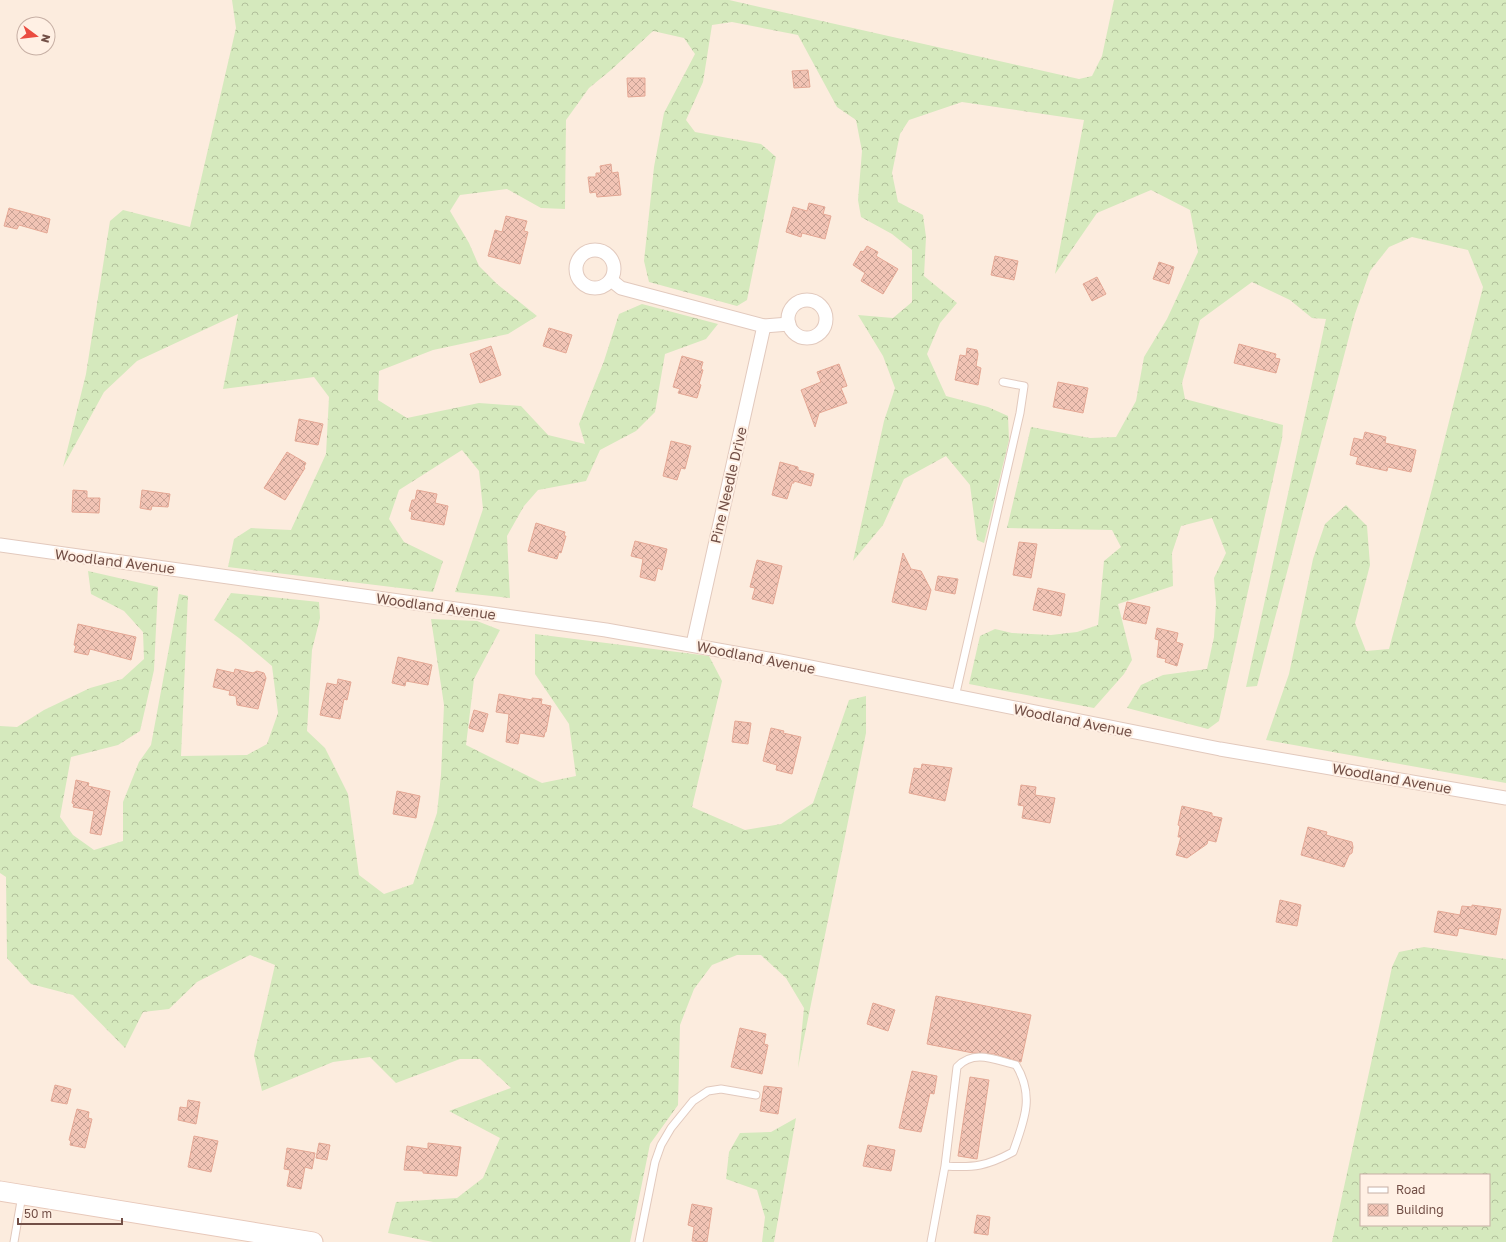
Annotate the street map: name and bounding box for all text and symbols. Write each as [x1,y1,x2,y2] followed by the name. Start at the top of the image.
[16,16,56,56] north arrow
[39,33,54,44] text: N
[706,425,750,545] street label: Pine Needle Drive
[54,545,176,577] street label: Woodland Avenue
[375,589,497,623] street label: Woodland Avenue
[695,637,817,677] street label: Woodland Avenue
[1012,700,1134,740] street label: Woodland Avenue
[1331,759,1453,797] street label: Woodland Avenue
[1360,1174,1490,1226] legend
[1396,1182,1425,1197] text: Road
[18,1200,122,1226] scale bar
[1396,1202,1444,1217] text: Building
[24,1206,52,1221] text: 50 m

